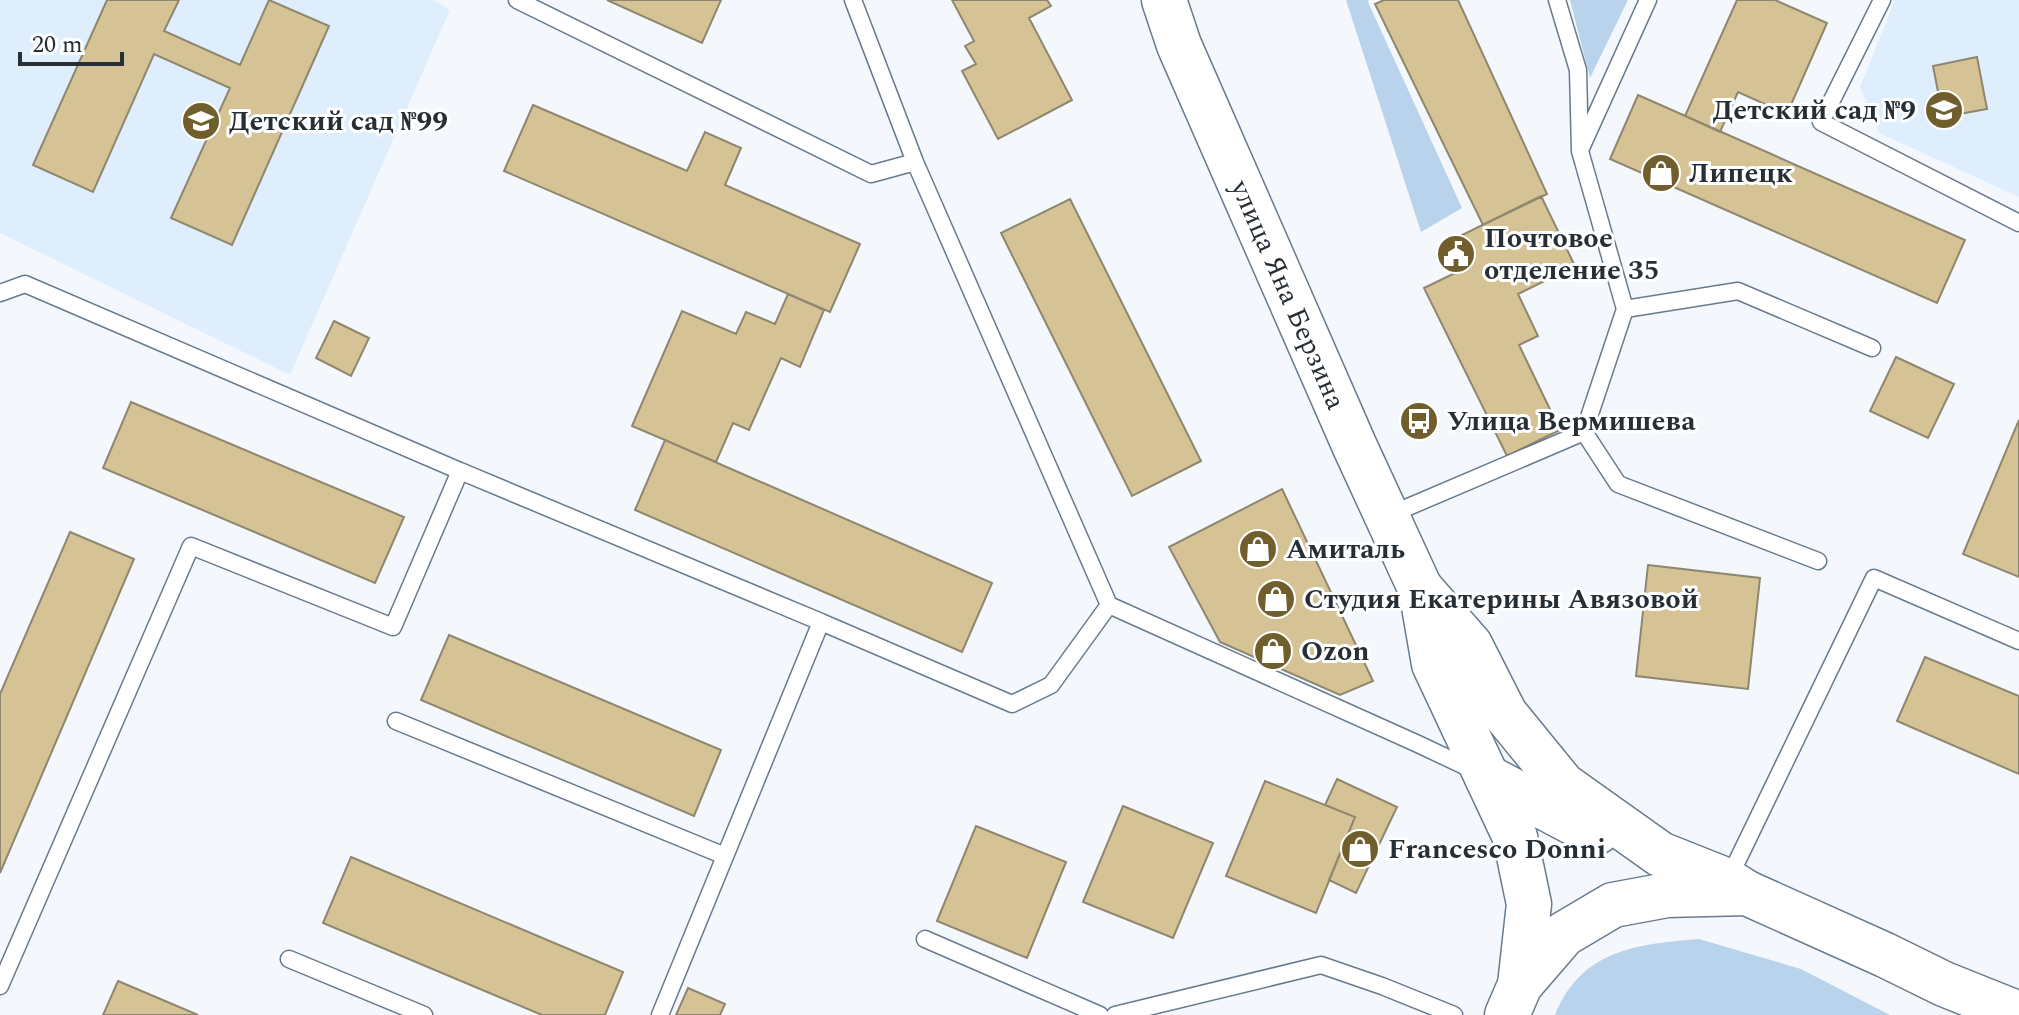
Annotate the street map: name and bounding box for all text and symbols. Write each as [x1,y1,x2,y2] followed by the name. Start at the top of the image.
[20,16,122,66] scale bar
[32,27,83,63] text: 20 m
[1713,89,1916,132] place label: Детский сад №9
[1923,89,1965,131] school or university icon: Детский сад №9
[180,100,222,142] school or university icon: Детский сад №99
[229,100,448,143] place label: Детский сад №99
[1640,152,1682,194] shop icon: Липецк
[1689,152,1793,195] place label: Липецк
[1219,172,1358,417] street label: улица Яна Берзина
[1484,217,1659,292] place label: Почтовое отделение 35
[1435,233,1477,275] public building icon: Почтовое отделение 35
[1398,400,1440,442] bus stop icon: Улица Вермишева
[1447,400,1696,443] place label: Улица Вермишева
[1237,528,1279,570] shop icon: Амиталь
[1286,528,1405,571] place label: Амиталь
[1255,578,1297,620] shop icon: Студия Екатерины Авязовой
[1304,578,1699,621] place label: Студия Екатерины Авязовой
[1252,630,1294,672] shop icon: Ozon
[1301,630,1370,673] place label: Ozon
[1339,828,1381,870] shop icon: Francesco Donni
[1388,828,1606,871] place label: Francesco Donni

